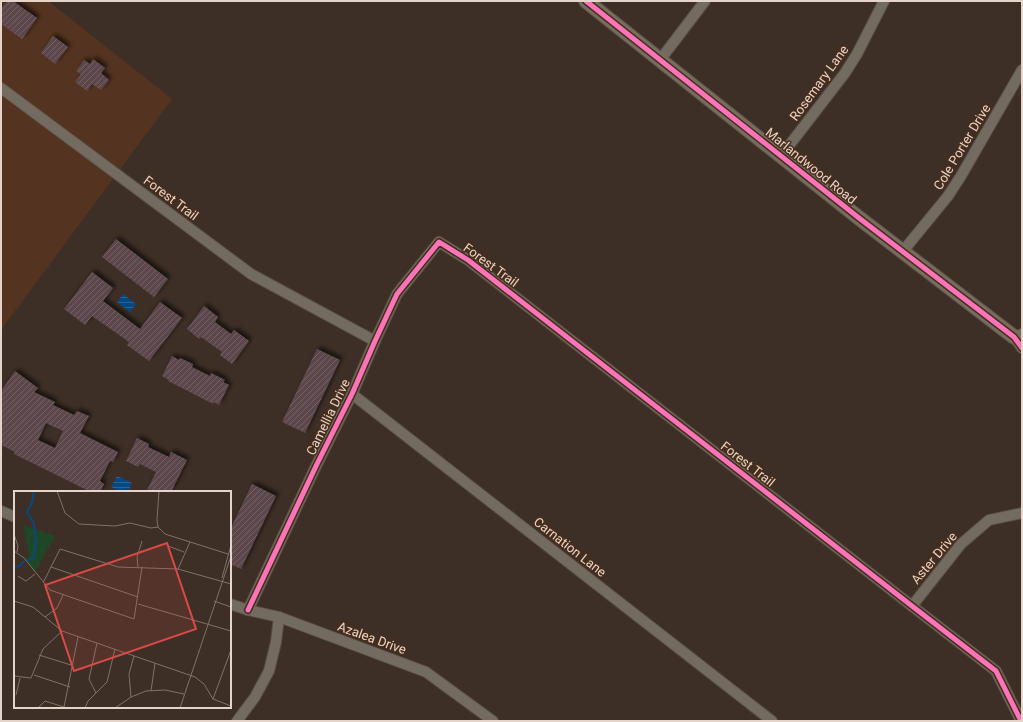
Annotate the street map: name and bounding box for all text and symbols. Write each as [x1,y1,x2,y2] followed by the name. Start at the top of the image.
[787,42,851,124] street label: Rosemary Lane
[930,101,994,193] street label: Cole Porter Drive
[763,125,859,207] street label: Marlandwood Road
[141,173,201,223] street label: Forest Trail
[461,240,521,290] street label: Forest Trail
[303,376,353,458] street label: Camellia Drive
[718,438,778,490] street label: Forest Trail
[14,491,231,708] inset map
[531,514,609,580] street label: Carnation Lane
[908,529,960,587] street label: Aster Drive
[336,619,408,657] street label: Azalea Drive

